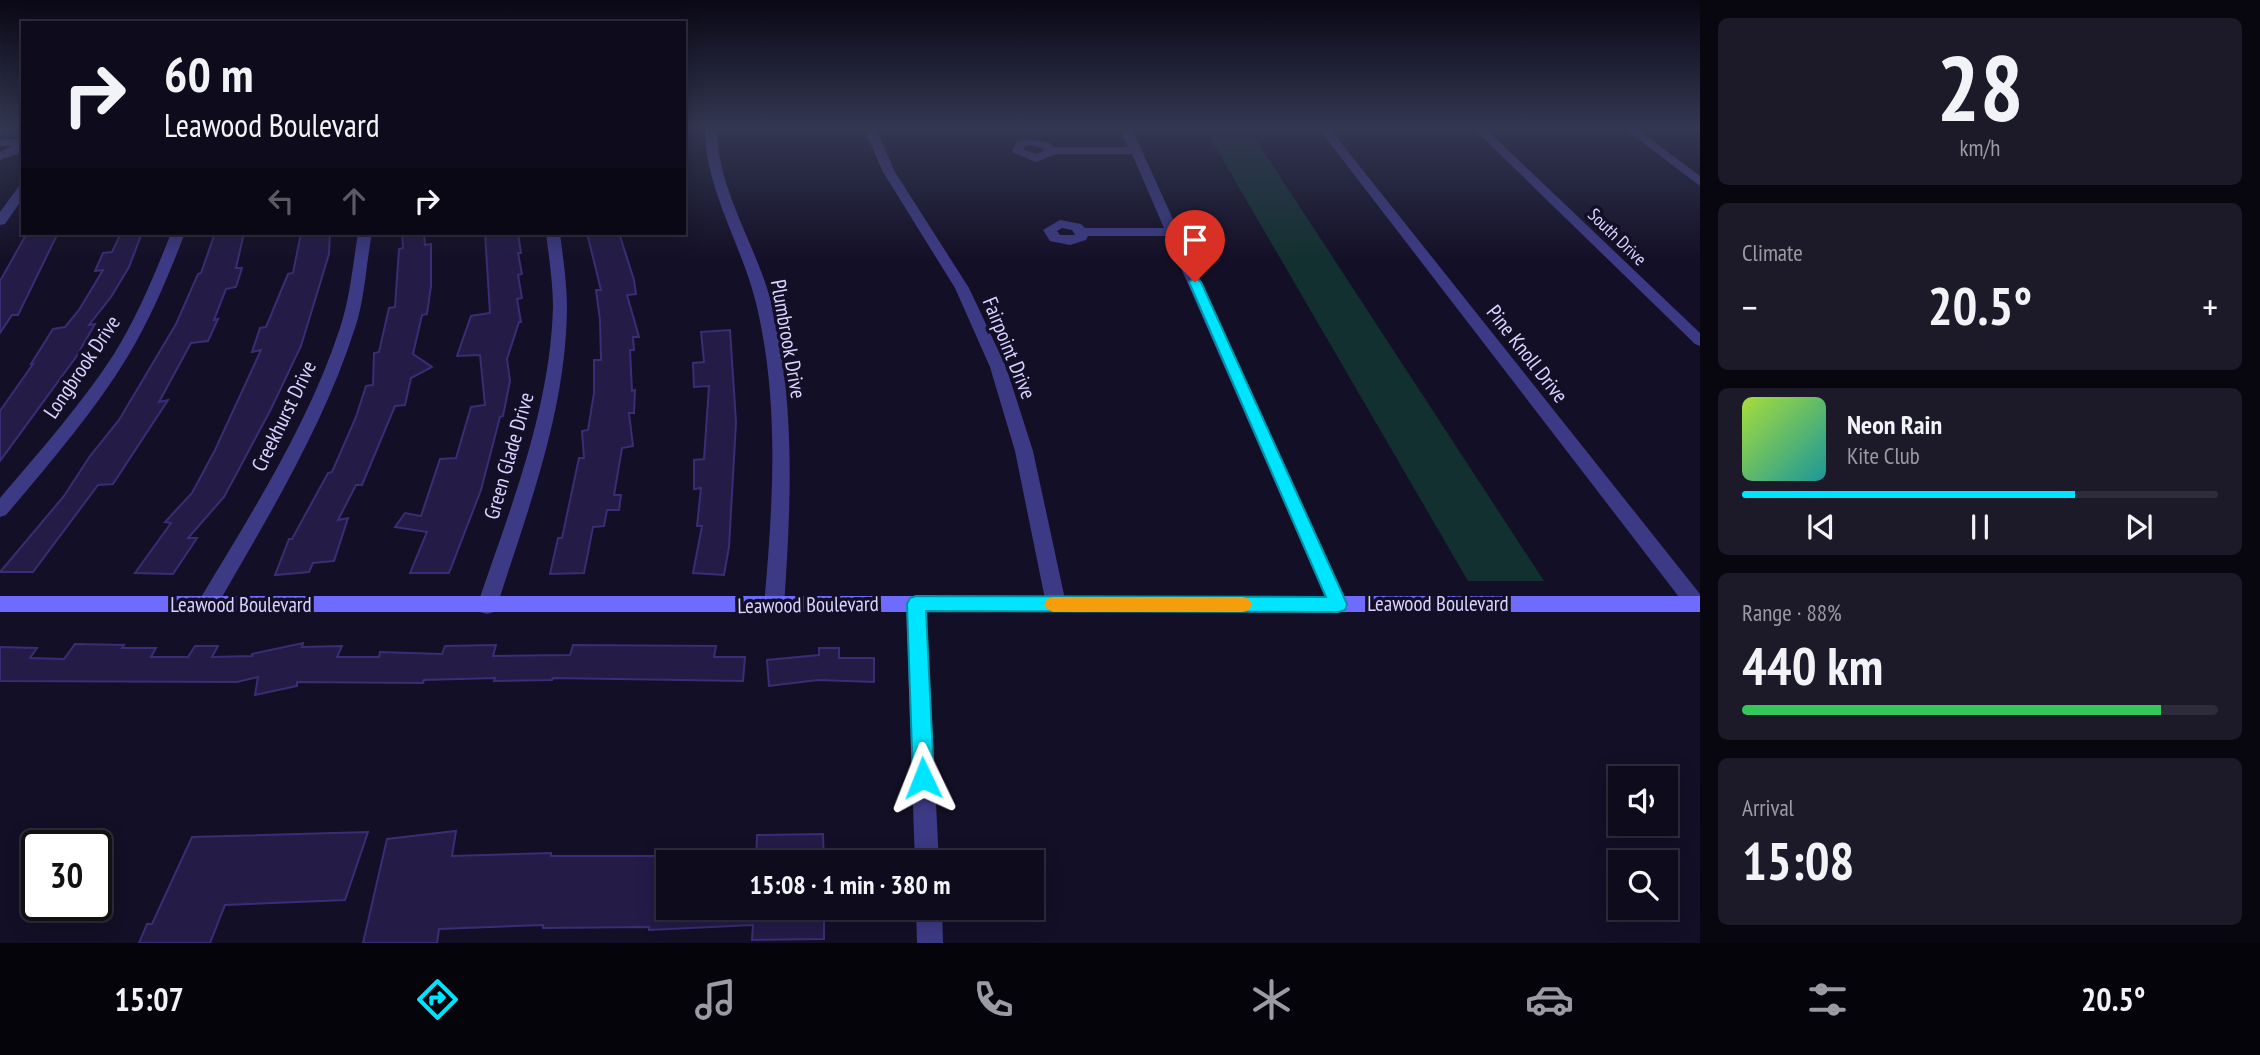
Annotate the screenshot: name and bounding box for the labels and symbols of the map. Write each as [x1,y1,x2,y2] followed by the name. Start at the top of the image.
[1583,203,1651,270] street label: South Drive
[1165,210,1225,282] pin
[765,277,812,401] street label: Plumbrook Drive
[977,293,1042,403] street label: Fairpoint Drive
[1481,299,1574,408] street label: Pine Knoll Drive
[37,310,126,423] street label: Longbrook Drive
[245,356,322,476] street label: Creekhurst Drive
[477,389,540,523] street label: Green Glade Drive
[737,590,879,619] street label: Leawood Boulevard
[1367,590,1509,617] street label: Leawood Boulevard
[170,591,312,618] street label: Leawood Boulevard
[886,741,960,815] position arrow
[21,830,112,921] speed limit sign: 30

